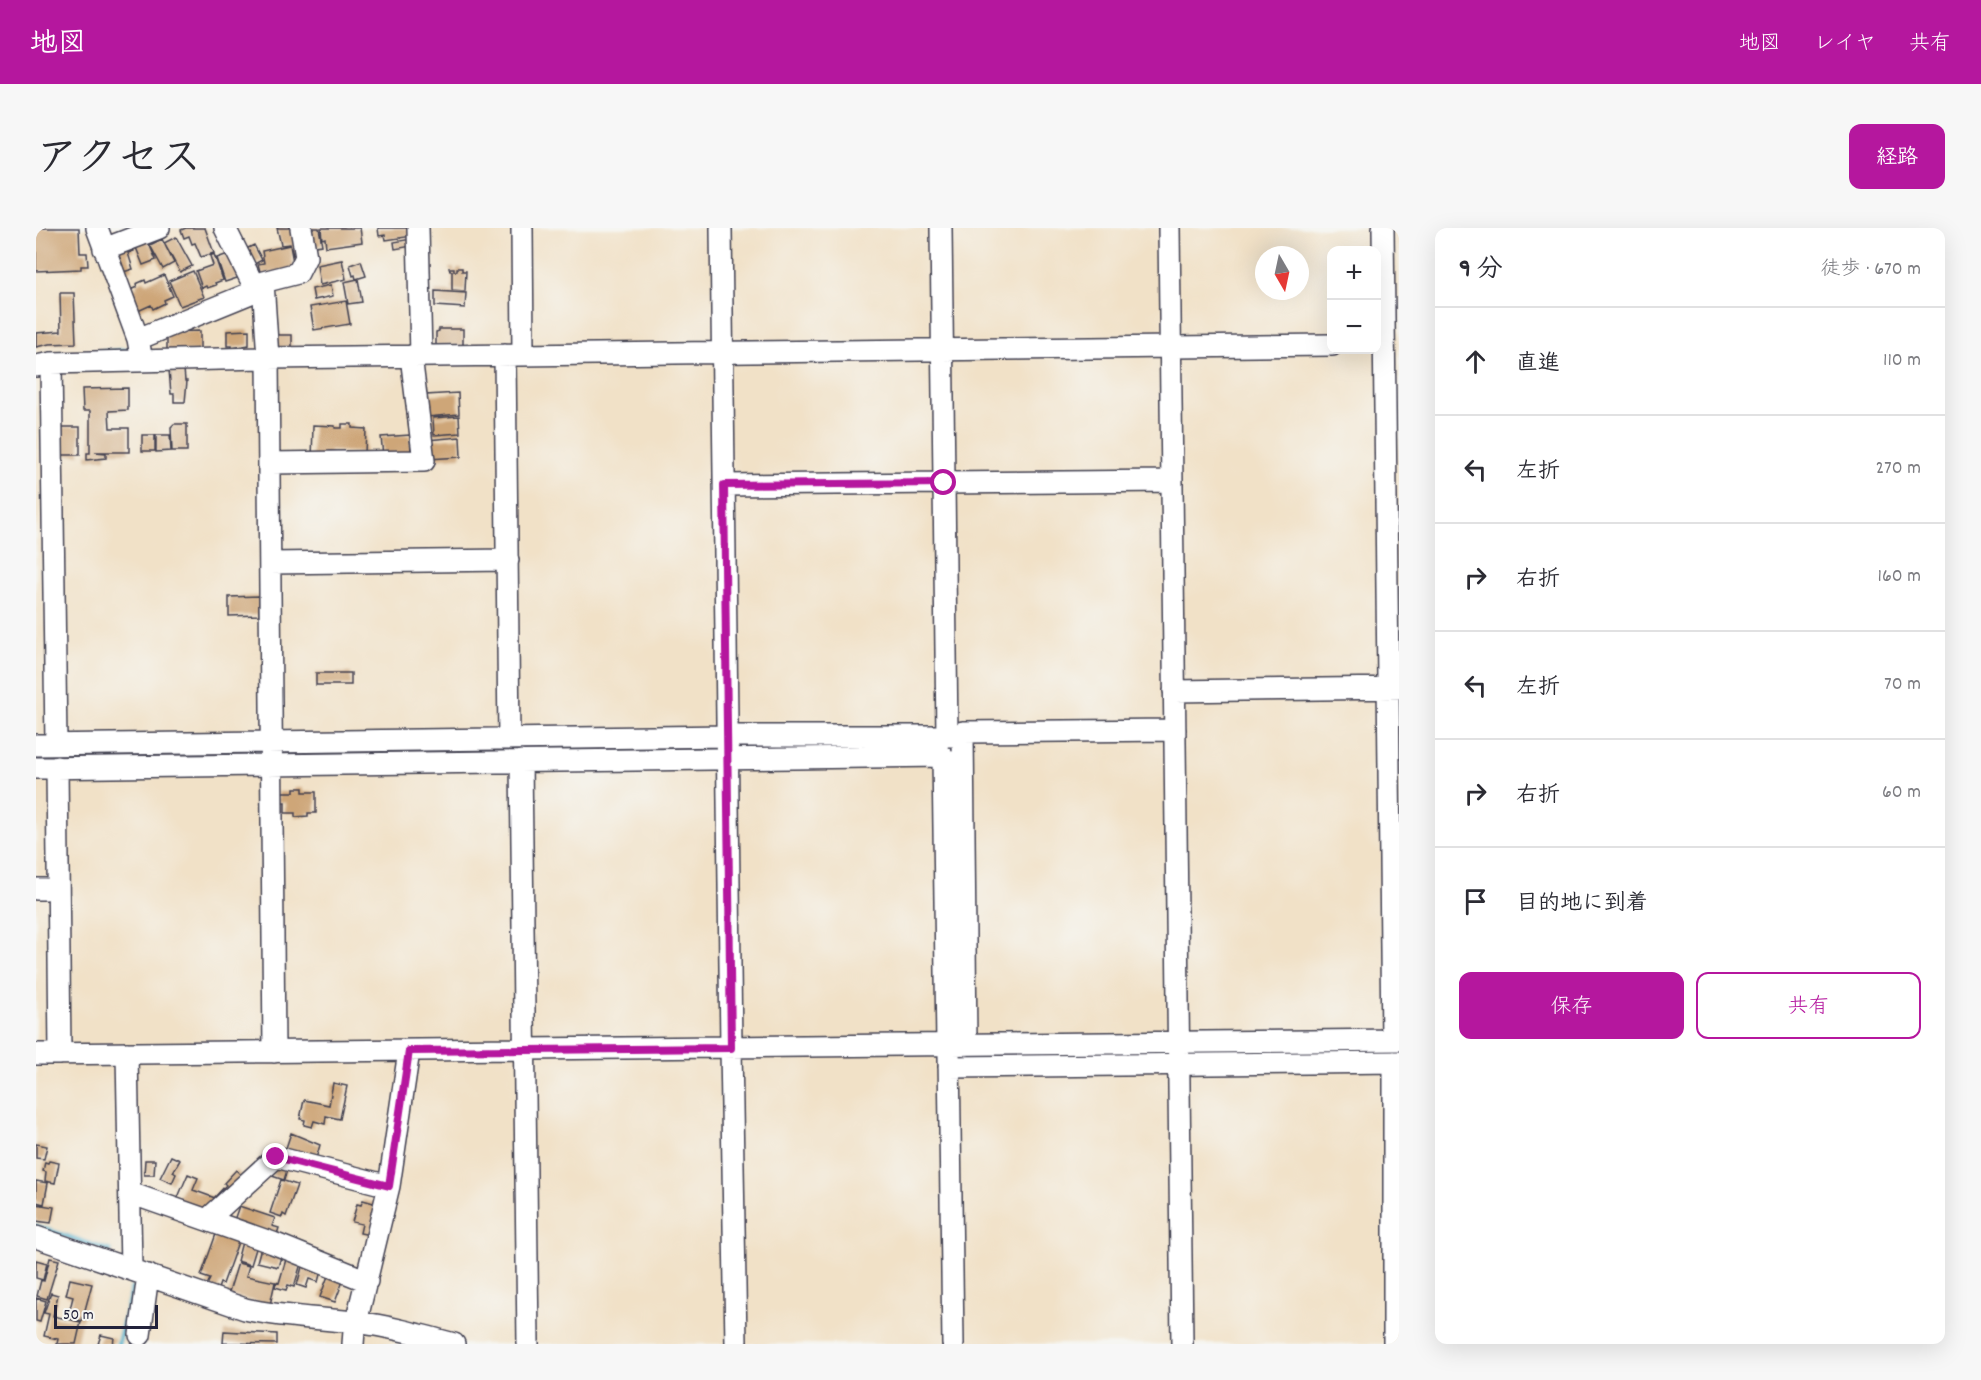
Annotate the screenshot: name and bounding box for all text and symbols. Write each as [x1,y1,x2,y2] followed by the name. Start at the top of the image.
[30,26,86,66] text: 地図
[1739,30,1781,60] text: 地図
[1814,30,1876,60] text: レイヤ
[1909,30,1951,60] text: 共有
[1849,124,1945,189] button: 経路
[36,132,201,192] text: アクセス
[1255,246,1309,300] north arrow
[1327,246,1381,354] map controls
[1327,246,1381,300] button: +
[1459,252,1503,289] text: 9 分
[1821,256,1921,284] text: 徒歩 · 670 m
[1327,300,1381,354] button: −
[1459,345,1492,378] icon: ahead
[1883,347,1921,375] text: 110 m
[1516,349,1560,380] text: 直進
[1459,453,1492,486] icon: left
[1875,455,1921,483] text: 270 m
[1516,457,1560,488] text: 左折
[930,469,956,495] route start
[1459,561,1492,594] icon: right
[1878,563,1921,591] text: 160 m
[1516,565,1560,596] text: 右折
[1459,669,1492,702] icon: left
[1884,671,1921,699] text: 70 m
[1516,673,1560,704] text: 左折
[1459,777,1492,810] icon: right
[1882,779,1921,807] text: 60 m
[1516,781,1560,812] text: 右折
[1459,885,1492,918] icon: arrive
[1516,889,1648,920] text: 目的地に到着
[1459,972,1684,1039] button: 保存
[1696,972,1921,1039] button: 共有
[262,1143,288,1169] route end
[54,1302,158,1330] scale bar
[63,1304,94,1327] text: 50 m

